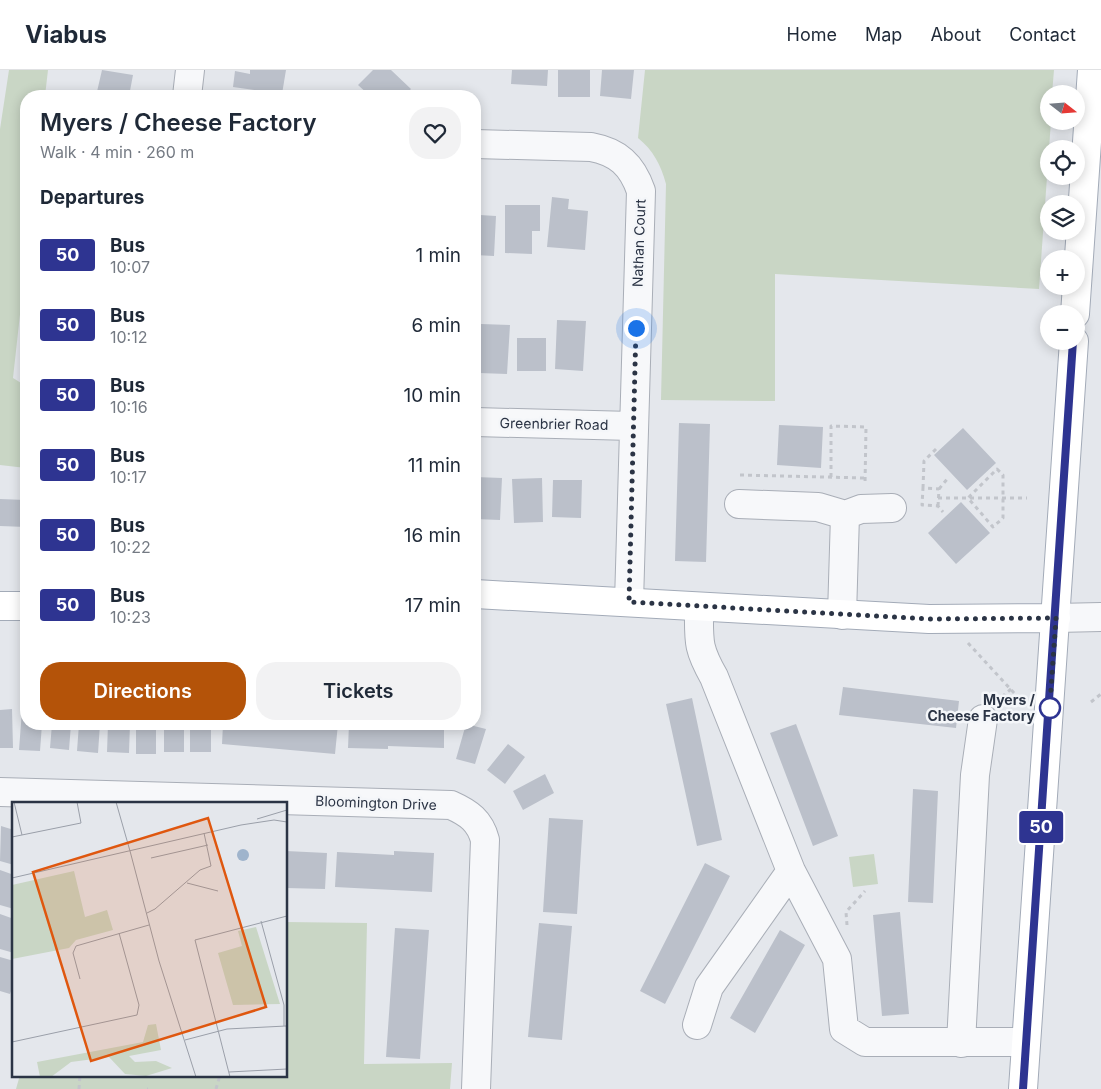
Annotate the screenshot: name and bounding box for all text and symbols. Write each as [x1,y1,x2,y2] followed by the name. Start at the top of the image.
[25,20,107,49] text: Viabus
[787,24,837,45] text: Home
[865,24,902,45] text: Map
[930,24,981,45] text: About
[1009,24,1076,45] text: Contact
[1040,85,1085,130] north arrow
[1040,85,1085,350] map controls
[409,107,461,159] button: heart
[40,108,317,137] text: Myers / Cheese Factory
[1040,140,1085,185] button: locate
[40,142,194,162] text: Walk · 4 min · 260 m
[40,186,144,209] text: Departures
[1040,195,1085,240] button: layers
[628,198,649,287] street label: Nathan Court
[110,234,145,257] text: Bus
[56,244,79,265] text: 50
[415,244,461,267] text: 1 min
[1040,250,1085,295] button: +
[110,257,150,277] text: 10:07
[110,304,145,327] text: Bus
[1040,305,1085,350] button: −
[56,314,79,335] text: 50
[411,314,461,337] text: 6 min
[624,316,649,341] your location
[110,327,147,347] text: 10:12
[110,374,145,397] text: Bus
[56,384,79,405] text: 50
[403,384,461,407] text: 10 min
[110,397,148,417] text: 10:16
[500,414,608,433] street label: Greenbrier Road
[110,444,145,467] text: Bus
[56,454,79,475] text: 50
[408,454,461,477] text: 11 min
[110,467,147,487] text: 10:17
[110,514,145,537] text: Bus
[56,524,79,545] text: 50
[404,524,461,547] text: 16 min
[110,537,151,557] text: 10:22
[110,584,145,607] text: Bus
[56,594,79,615] text: 50
[405,594,461,617] text: 17 min
[110,607,151,627] text: 10:23
[40,662,246,720] button: Directions
[256,662,461,720] button: Tickets
[927,691,1036,724] place label: Myers / Cheese Factory
[1039,697,1061,719] marker: Myers / Cheese Factory
[315,792,437,813] street label: Bloomington Drive
[12,802,288,1076] inset map
[1018,811,1064,843] line badge: 50
[1029,816,1053,837] text: 50

